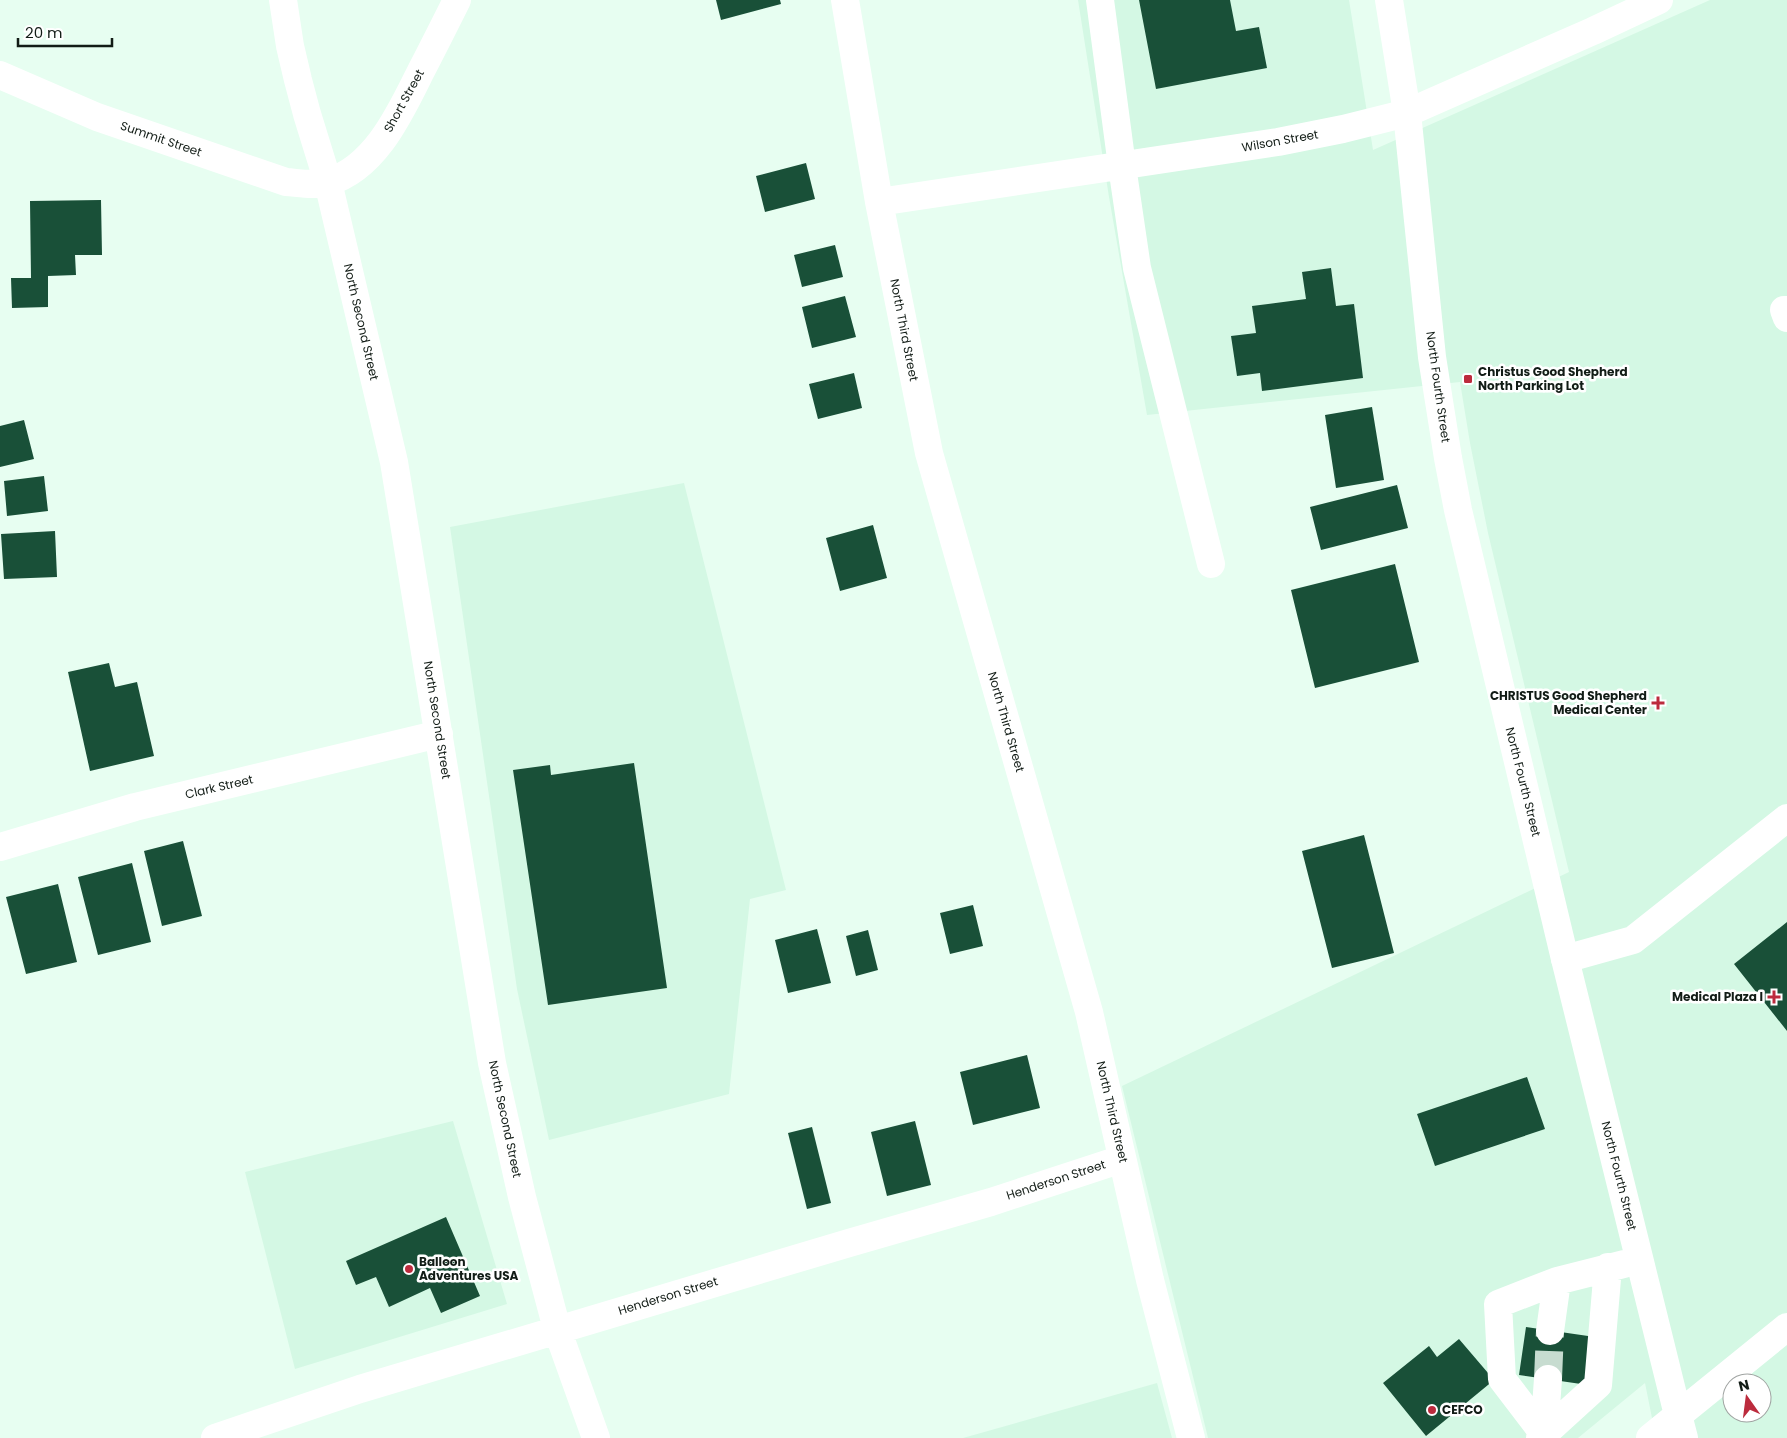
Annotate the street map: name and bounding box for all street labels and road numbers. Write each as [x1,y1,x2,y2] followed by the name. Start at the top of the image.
[379,66,428,135] street label: Short Street
[118,117,204,160] street label: Summit Street
[1240,125,1320,156] street label: Wilson Street
[340,262,383,382] street label: North Second Street
[886,277,923,383] street label: North Third Street
[1422,330,1455,444] street label: North Fourth Street
[420,660,455,780] street label: North Second Street
[984,670,1029,774] street label: North Third Street
[1502,725,1545,838] street label: North Fourth Street
[183,770,255,803] street label: Clark Street
[485,1059,526,1179] street label: North Second Street
[1093,1059,1132,1164] street label: North Third Street
[1598,1119,1641,1232] street label: North Fourth Street
[1004,1155,1108,1204] street label: Henderson Street
[616,1272,720,1319] street label: Henderson Street

